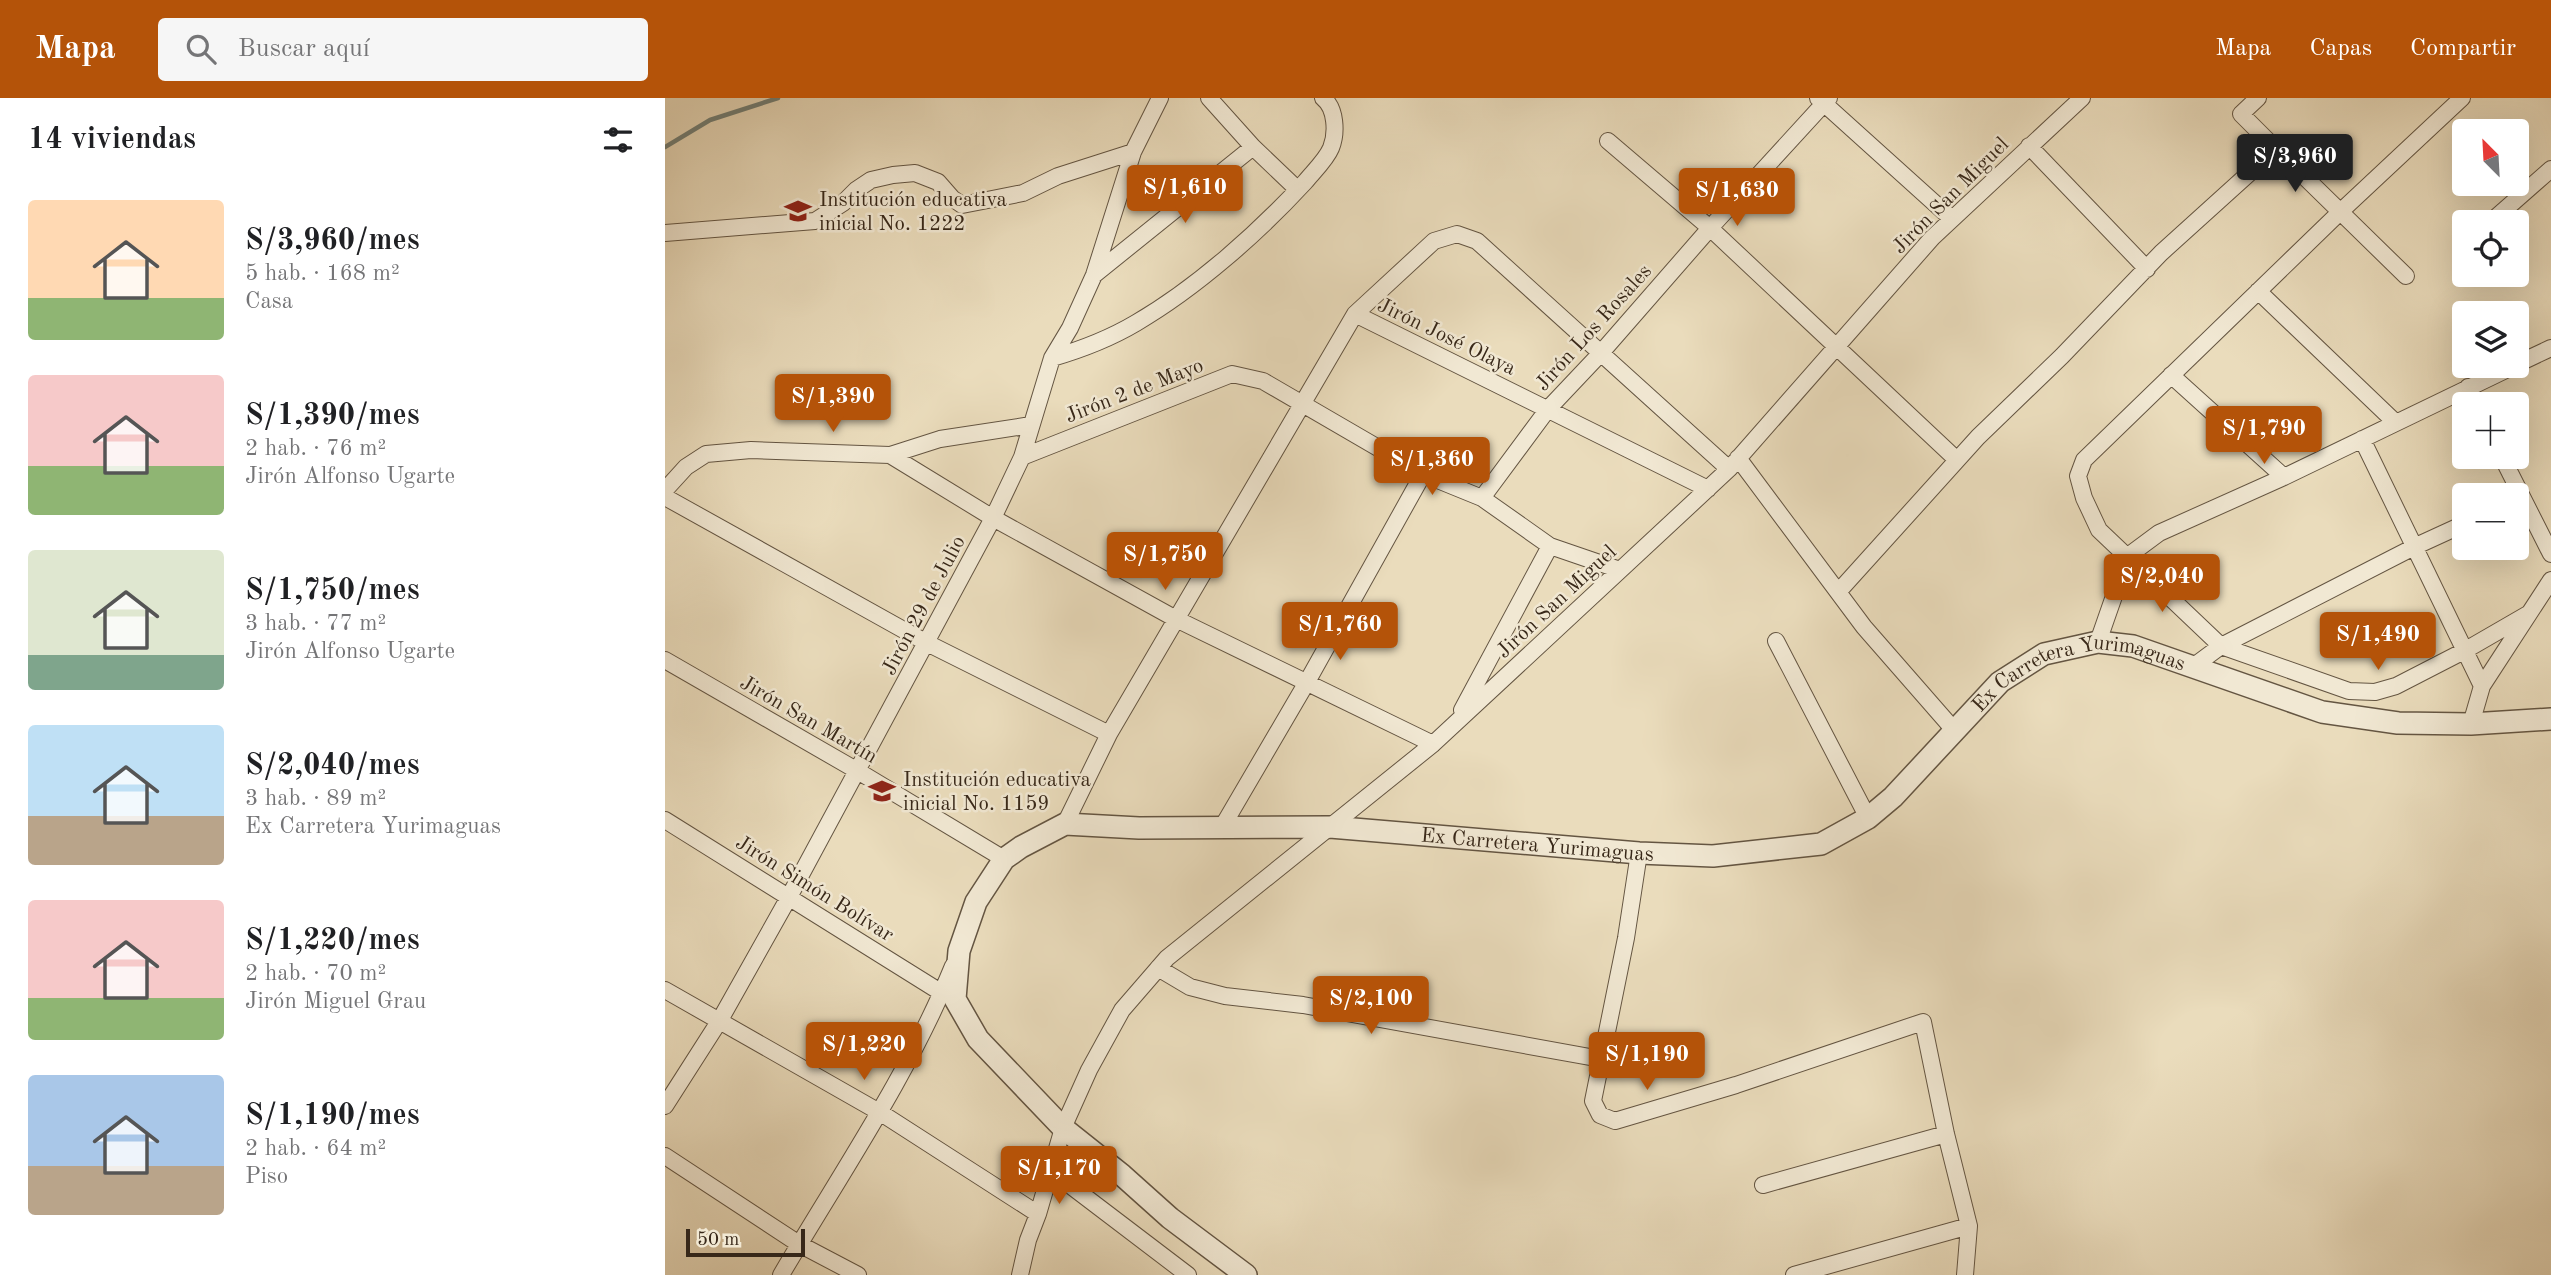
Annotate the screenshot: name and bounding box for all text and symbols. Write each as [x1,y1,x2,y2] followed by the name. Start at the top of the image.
[158,18,648,81] search box
[182,30,220,68] icon: search
[35,33,116,66] text: Mapa
[238,36,370,62] text: Buscar aquí
[2215,37,2271,61] text: Mapa
[2309,37,2372,61] text: Capas
[2410,37,2516,61] text: Compartir
[2452,119,2529,196] north arrow
[2452,119,2529,560] map controls
[599,121,637,159] icon: filters
[28,125,196,155] text: 14 viviendas
[1889,134,2014,258] street label: Jirón San Miguel
[2230,134,2360,194] pin: S/3,960
[2253,145,2337,168] text: S/3,960
[1120,166,1250,225] pin: S/1,610
[1672,169,1802,228] pin: S/1,630
[1143,176,1227,199] text: S/1,610
[1695,179,1779,202] text: S/1,630
[819,190,1007,235] place label: Institución educativa inicial No. 1222
[783,196,813,226] school or university icon: Institución educativa inicial No. 1222
[2452,210,2529,287] button: locate
[245,226,420,256] text: S/3,960/mes
[84,228,168,312] icon: home
[1532,261,1656,395] street label: Jirón Los Rosales
[245,262,400,285] text: 5 hab. · 168 m²
[245,290,293,313] text: Casa
[1374,295,1519,380] street label: Jirón José Olaya
[2452,301,2529,378] button: layers
[1063,355,1206,427] street label: Jirón 2 de Mayo
[768,374,898,434] pin: S/1,390
[791,385,875,408] text: S/1,390
[2452,392,2529,469] button: +
[245,401,420,431] text: S/1,390/mes
[84,403,168,487] icon: home
[2199,406,2329,466] pin: S/1,790
[2222,417,2306,440] text: S/1,790
[245,437,386,460] text: 2 hab. · 76 m²
[1367,438,1497,497] pin: S/1,360
[1390,448,1474,471] text: S/1,360
[245,465,455,488] text: Jirón Alfonso Ugarte
[2452,483,2529,560] button: −
[1100,532,1230,592] pin: S/1,750
[879,533,970,679] street label: Jirón 29 de Julio
[1493,541,1621,663] street label: Jirón San Miguel
[1123,543,1207,566] text: S/1,750
[2097,554,2227,614] pin: S/2,040
[2120,565,2204,588] text: S/2,040
[245,576,420,606] text: S/1,750/mes
[84,578,168,662] icon: home
[1275,602,1405,662] pin: S/1,760
[245,612,386,635] text: 3 hab. · 77 m²
[2313,612,2443,672] pin: S/1,490
[1298,613,1382,636] text: S/1,760
[2336,623,2420,646] text: S/1,490
[1969,633,2188,717] street label: Ex Carretera Yurimaguas
[245,640,455,663] text: Jirón Alfonso Ugarte
[736,673,881,768] street label: Jirón San Martín
[245,751,420,781] text: S/2,040/mes
[84,753,168,837] icon: home
[903,770,1091,815] place label: Institución educativa inicial No. 1159
[867,776,897,806] school or university icon: Institución educativa inicial No. 1159
[245,787,386,810] text: 3 hab. · 89 m²
[245,815,501,838] text: Ex Carretera Yurimaguas
[1420,826,1654,866] street label: Ex Carretera Yurimaguas
[731,832,897,947] street label: Jirón Simón Bolívar
[245,926,420,956] text: S/1,220/mes
[84,928,168,1012] icon: home
[245,962,386,985] text: 2 hab. · 70 m²
[1306,976,1436,1036] pin: S/2,100
[1329,987,1413,1010] text: S/2,100
[245,990,426,1013] text: Jirón Miguel Grau
[799,1023,929,1082] pin: S/1,220
[1582,1032,1712,1092] pin: S/1,190
[822,1033,906,1056] text: S/1,220
[1605,1043,1689,1066] text: S/1,190
[245,1101,420,1131] text: S/1,190/mes
[84,1103,168,1187] icon: home
[245,1137,386,1160] text: 2 hab. · 64 m²
[994,1146,1124,1206] pin: S/1,170
[1017,1157,1101,1180] text: S/1,170
[245,1165,288,1188] text: Piso
[686,1226,805,1258] scale bar
[697,1231,739,1250] text: 50 m

